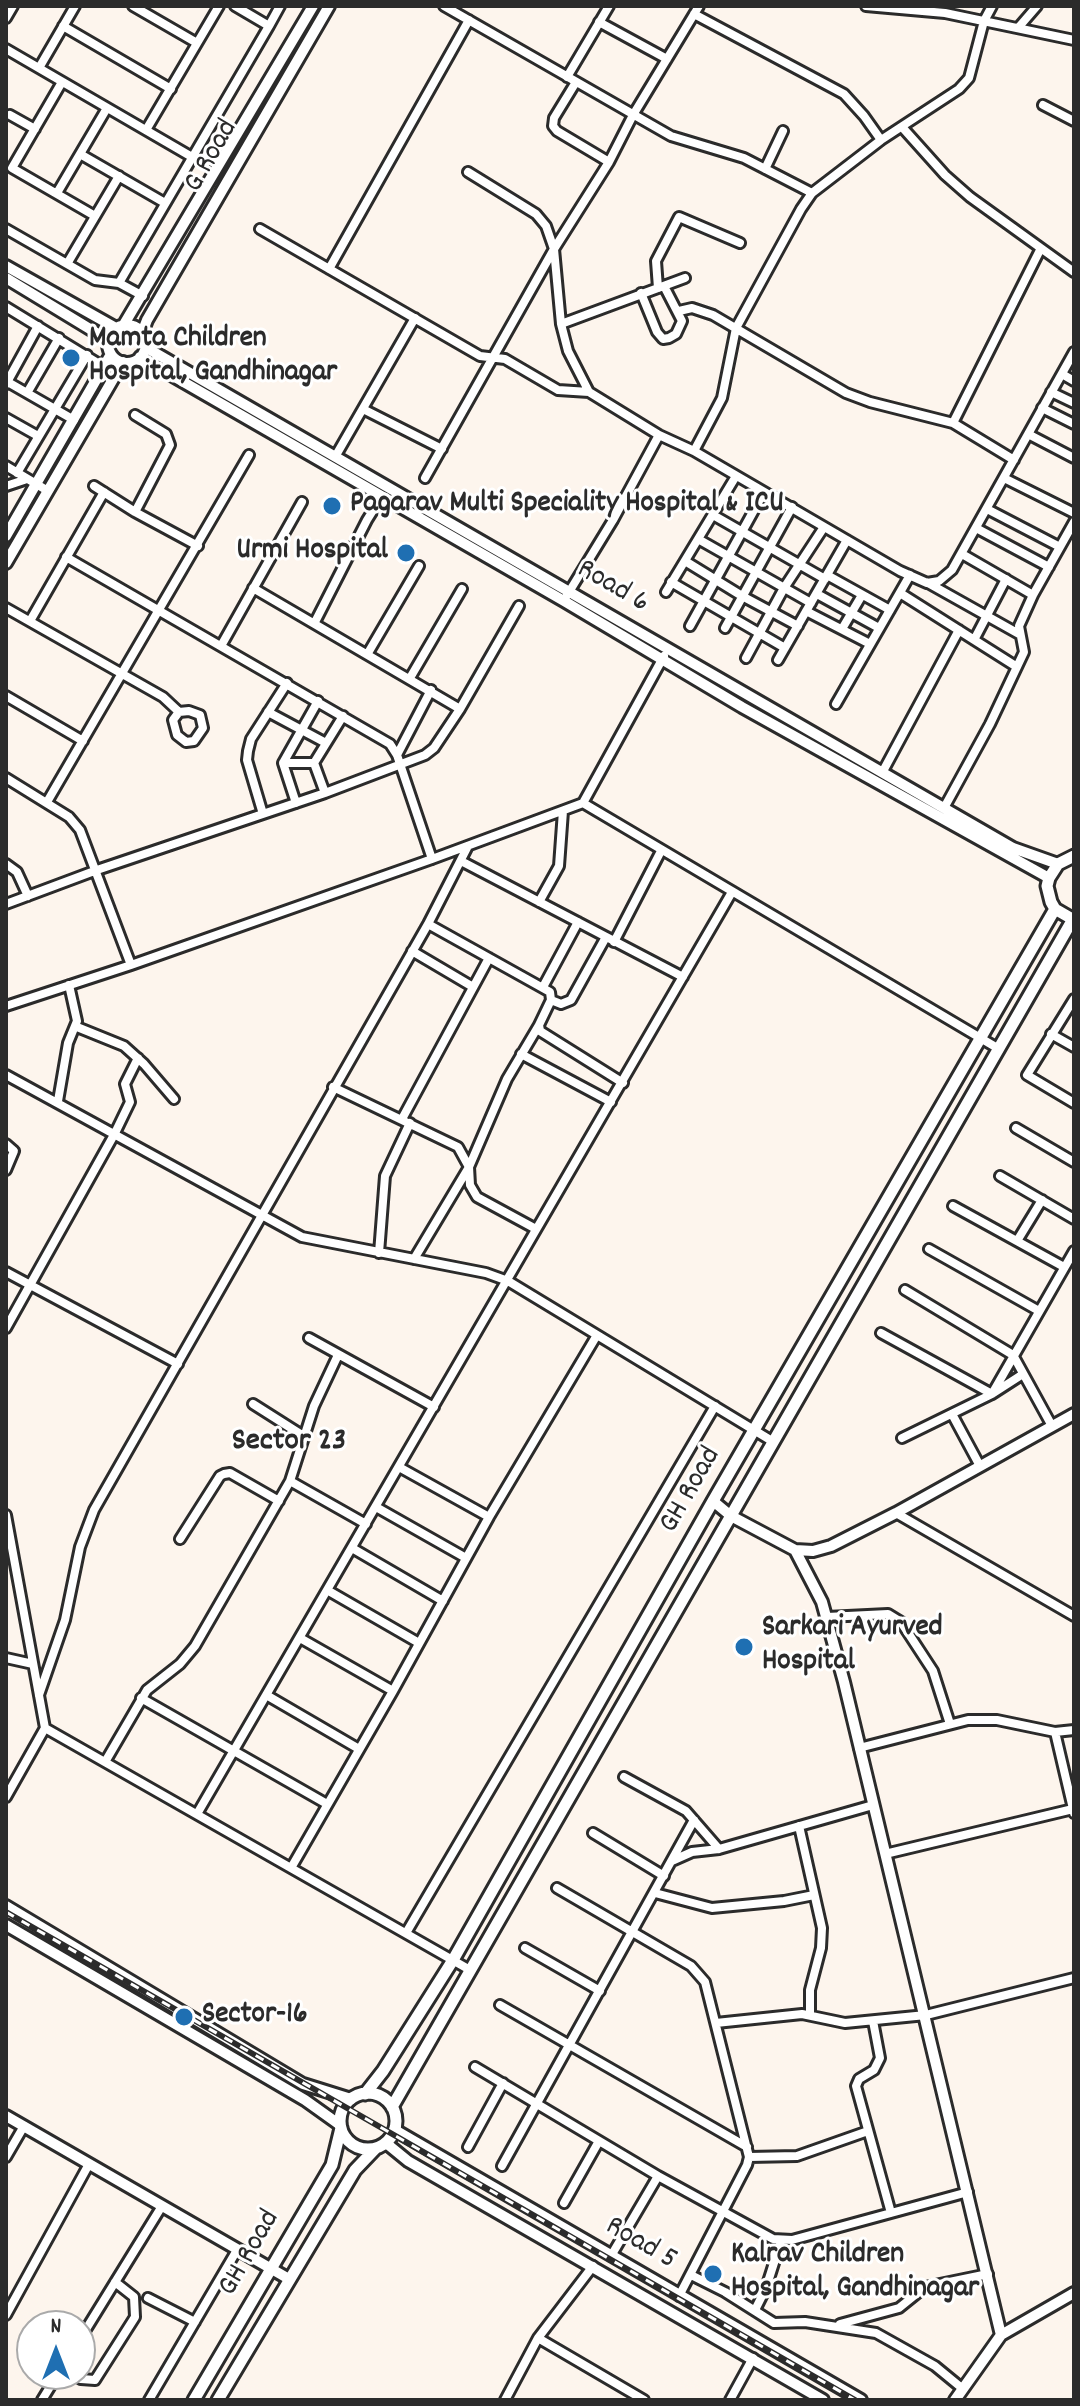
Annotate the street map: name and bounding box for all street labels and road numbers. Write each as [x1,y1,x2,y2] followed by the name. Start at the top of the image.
[178,114,248,200] street label: G Road
[569,553,655,623] street label: Road 6
[653,1442,731,1540] street label: GH Road
[212,2205,290,2303] street label: GH Road
[598,2210,682,2280] street label: Road 5

